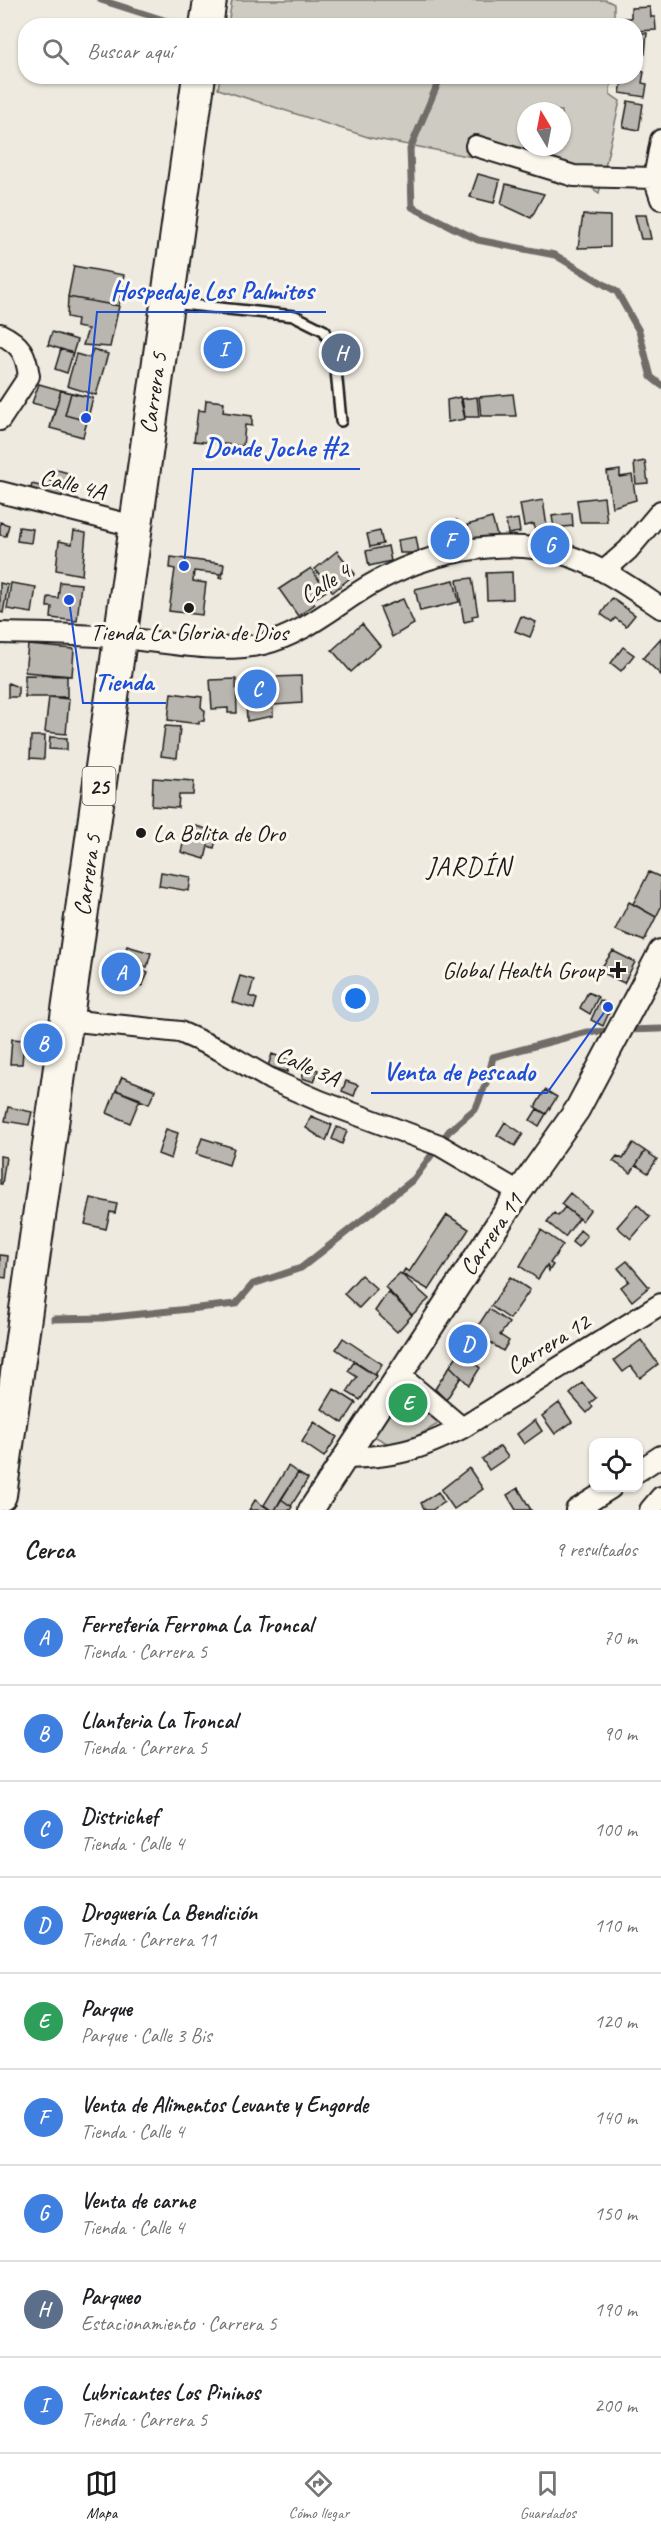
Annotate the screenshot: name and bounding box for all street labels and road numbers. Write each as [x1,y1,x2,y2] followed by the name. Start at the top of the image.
[132,349,174,436] street label: Carrera 5
[37,461,110,507] street label: Calle 4A
[294,555,358,610] street label: Calle 4
[82,767,116,805] road number: 25
[66,831,108,918] street label: Carrera 5
[272,1039,345,1094] street label: Calle 3A
[453,1186,530,1281] street label: Carrera 11
[501,1306,597,1381] street label: Carrera 12

